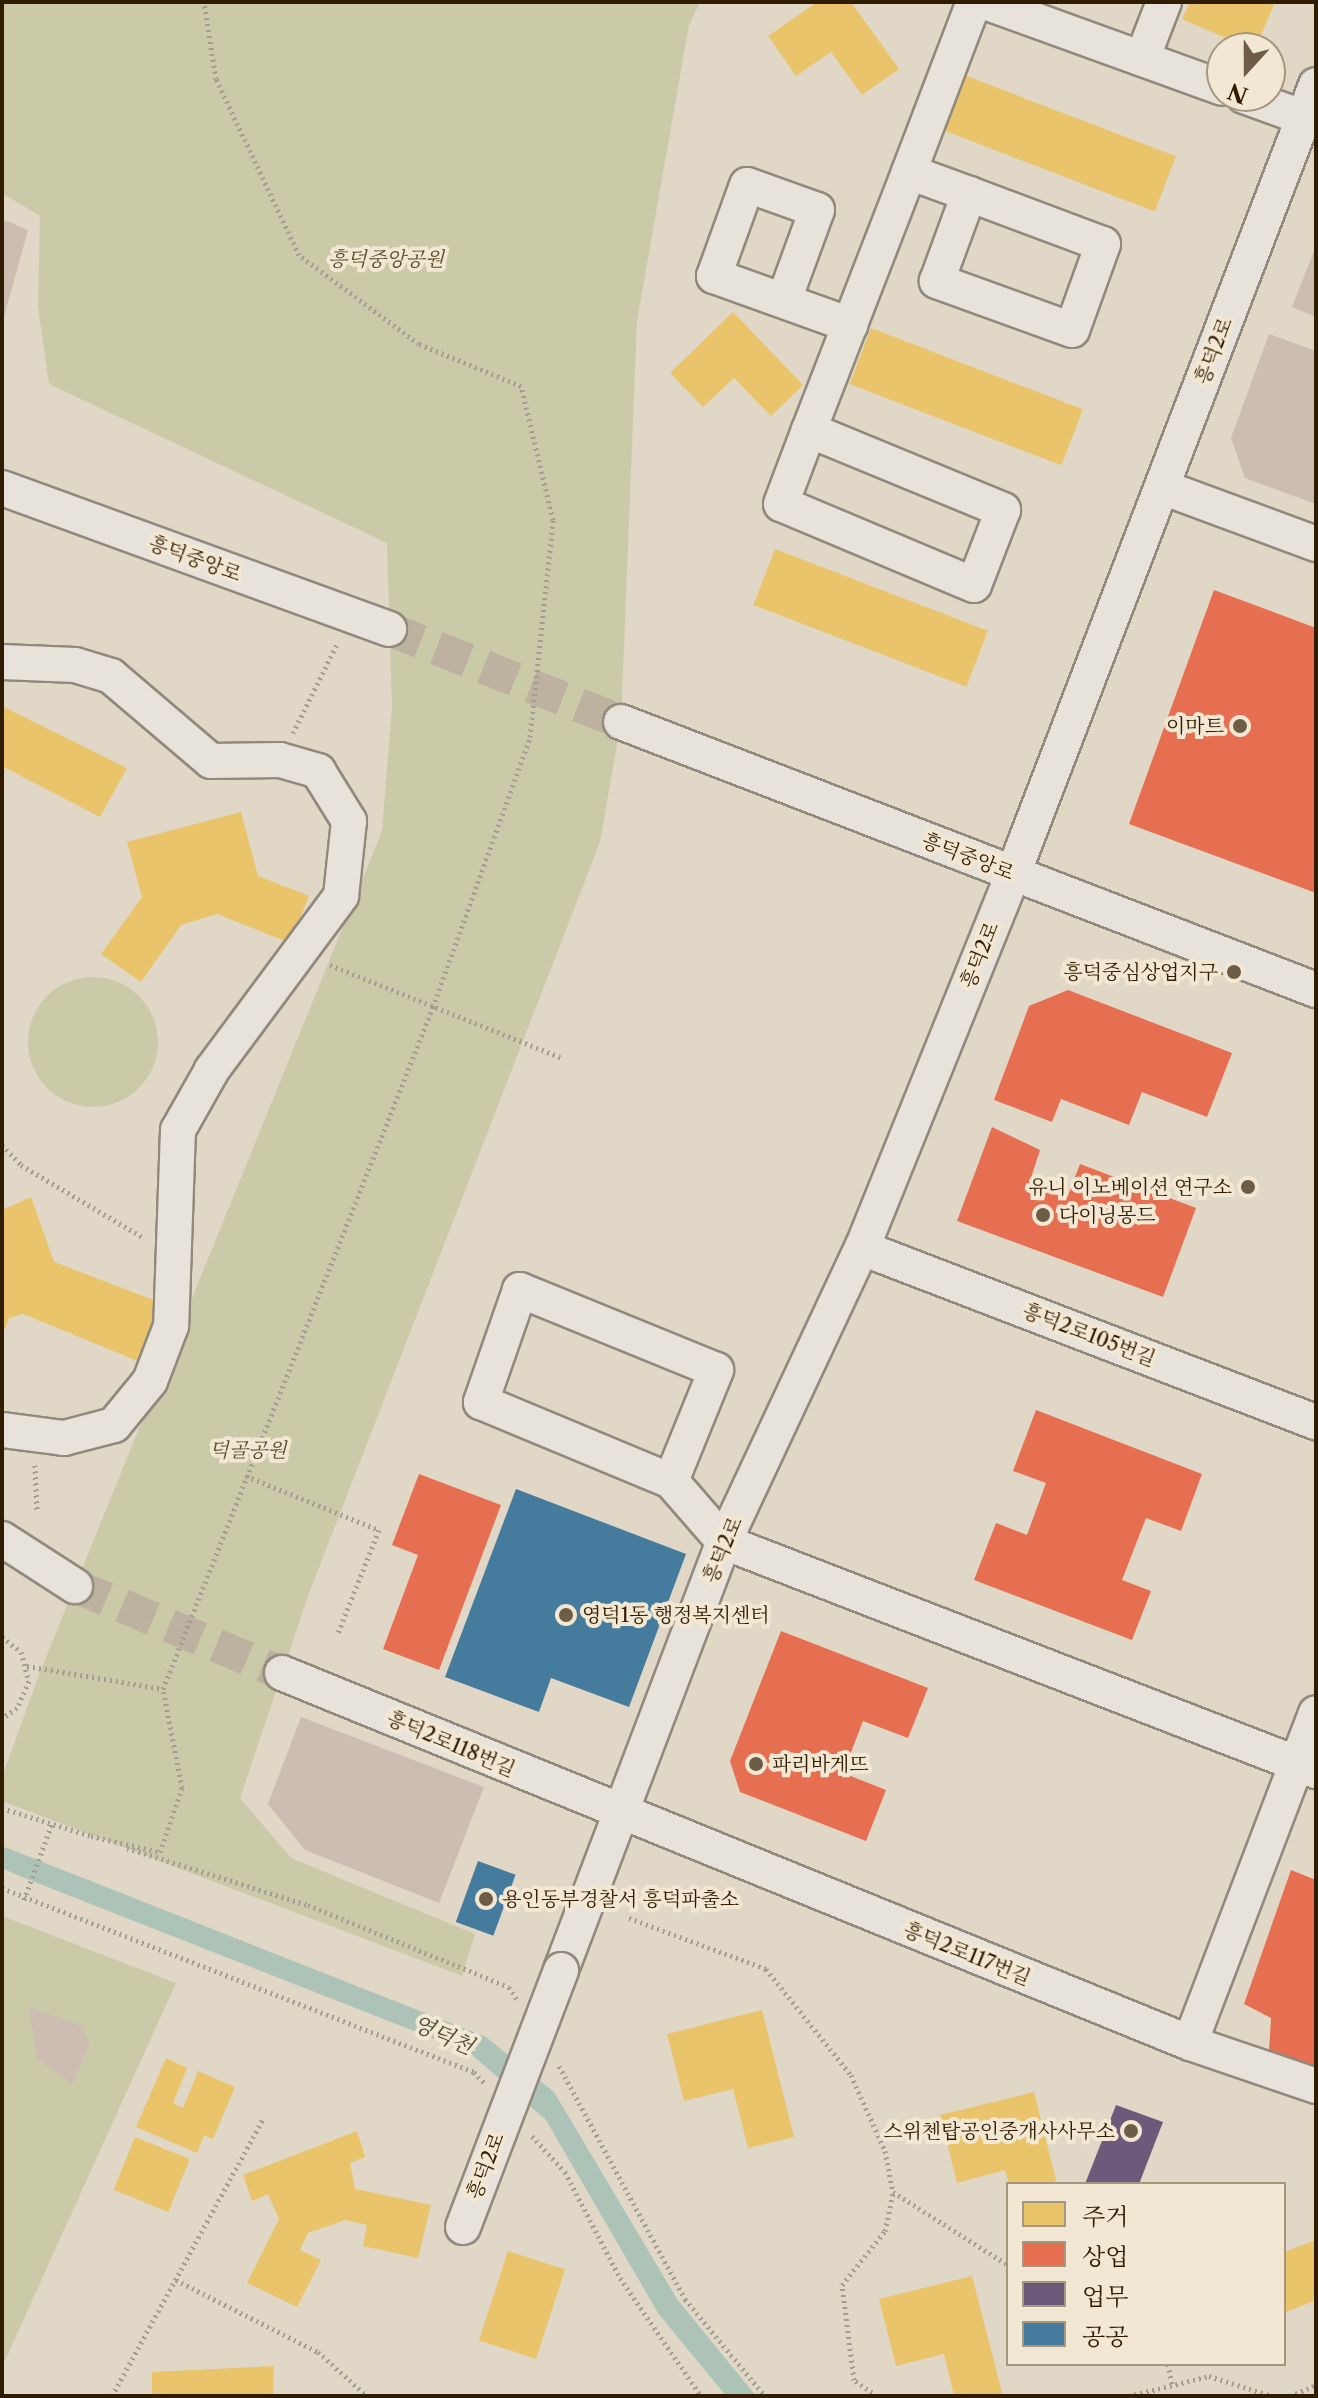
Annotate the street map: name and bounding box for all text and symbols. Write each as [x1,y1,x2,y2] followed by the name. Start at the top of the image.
[1206,32,1286,112] north arrow
[1224,77,1252,109] text: N
[328,247,444,271] park label: 흥덕중앙공원
[1190,314,1238,388] street label: 흥덕2로
[146,531,244,587] street label: 흥덕중앙로
[1166,714,1224,738] place label: 이마트
[1231,717,1249,735] marker: 이마트
[919,828,1017,886] street label: 흥덕중앙로
[956,918,1004,992] street label: 흥덕2로
[1063,960,1218,984] place label: 흥덕중심상업지구
[1225,963,1243,981] marker: 흥덕중심상업지구
[1028,1175,1232,1199] place label: 유니 이노베이션 연구소
[1239,1178,1257,1196] marker: 유니 이노베이션 연구소
[1059,1203,1156,1227] place label: 다이닝몽드
[1034,1206,1052,1224] marker: 다이닝몽드
[1019,1299,1159,1371] street label: 흥덕2로105번길
[209,1438,287,1462] park label: 덕골공원
[698,1513,748,1587] street label: 흥덕2로
[582,1603,770,1627] place label: 영덕1동 행정복지센터
[557,1606,575,1624] marker: 영덕1동 행정복지센터
[383,1706,519,1782] street label: 흥덕2로118번길
[772,1752,869,1776] place label: 파리바게뜨
[747,1755,765,1773] marker: 파리바게뜨
[502,1887,739,1911] place label: 용인동부경찰서 흥덕파출소
[477,1890,495,1908] marker: 용인동부경찰서 흥덕파출소
[900,1918,1034,1990] street label: 흥덕2로117번길
[409,2010,477,2060] water label: 영덕천
[883,2119,1115,2143] place label: 스위첸탑공인중개사사무소
[1122,2122,1140,2140] marker: 스위첸탑공인중개사사무소
[462,2129,510,2203] street label: 흥덕2로
[1006,2182,1286,2366] legend
[1082,2202,1128,2231] text: 주거
[1082,2242,1128,2271] text: 상업
[1082,2282,1128,2311] text: 업무
[1082,2322,1128,2351] text: 공공

